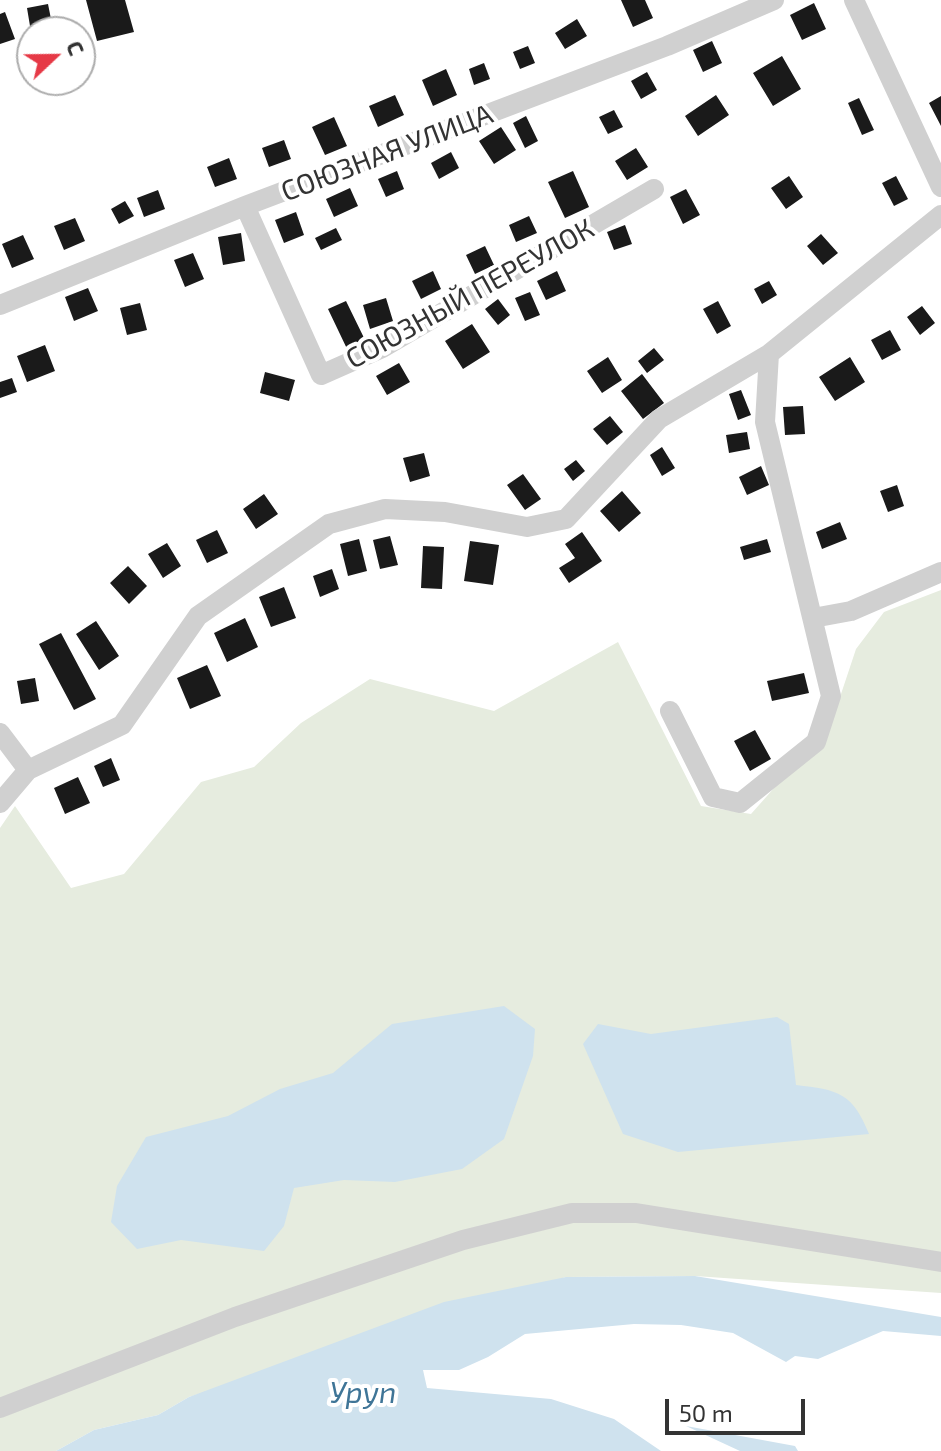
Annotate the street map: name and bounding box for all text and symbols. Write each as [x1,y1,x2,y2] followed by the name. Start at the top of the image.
[16,16,96,96] north arrow
[62,37,91,59] text: С
[276,97,498,209] street label: СОЮЗНАЯ УЛИЦА
[340,212,600,376] street label: СОЮЗНЫЙ ПЕРЕУЛОК
[330,1375,396,1411] water label: Уруп
[669,1383,809,1433] scale bar
[679,1398,733,1427] text: 50 m

